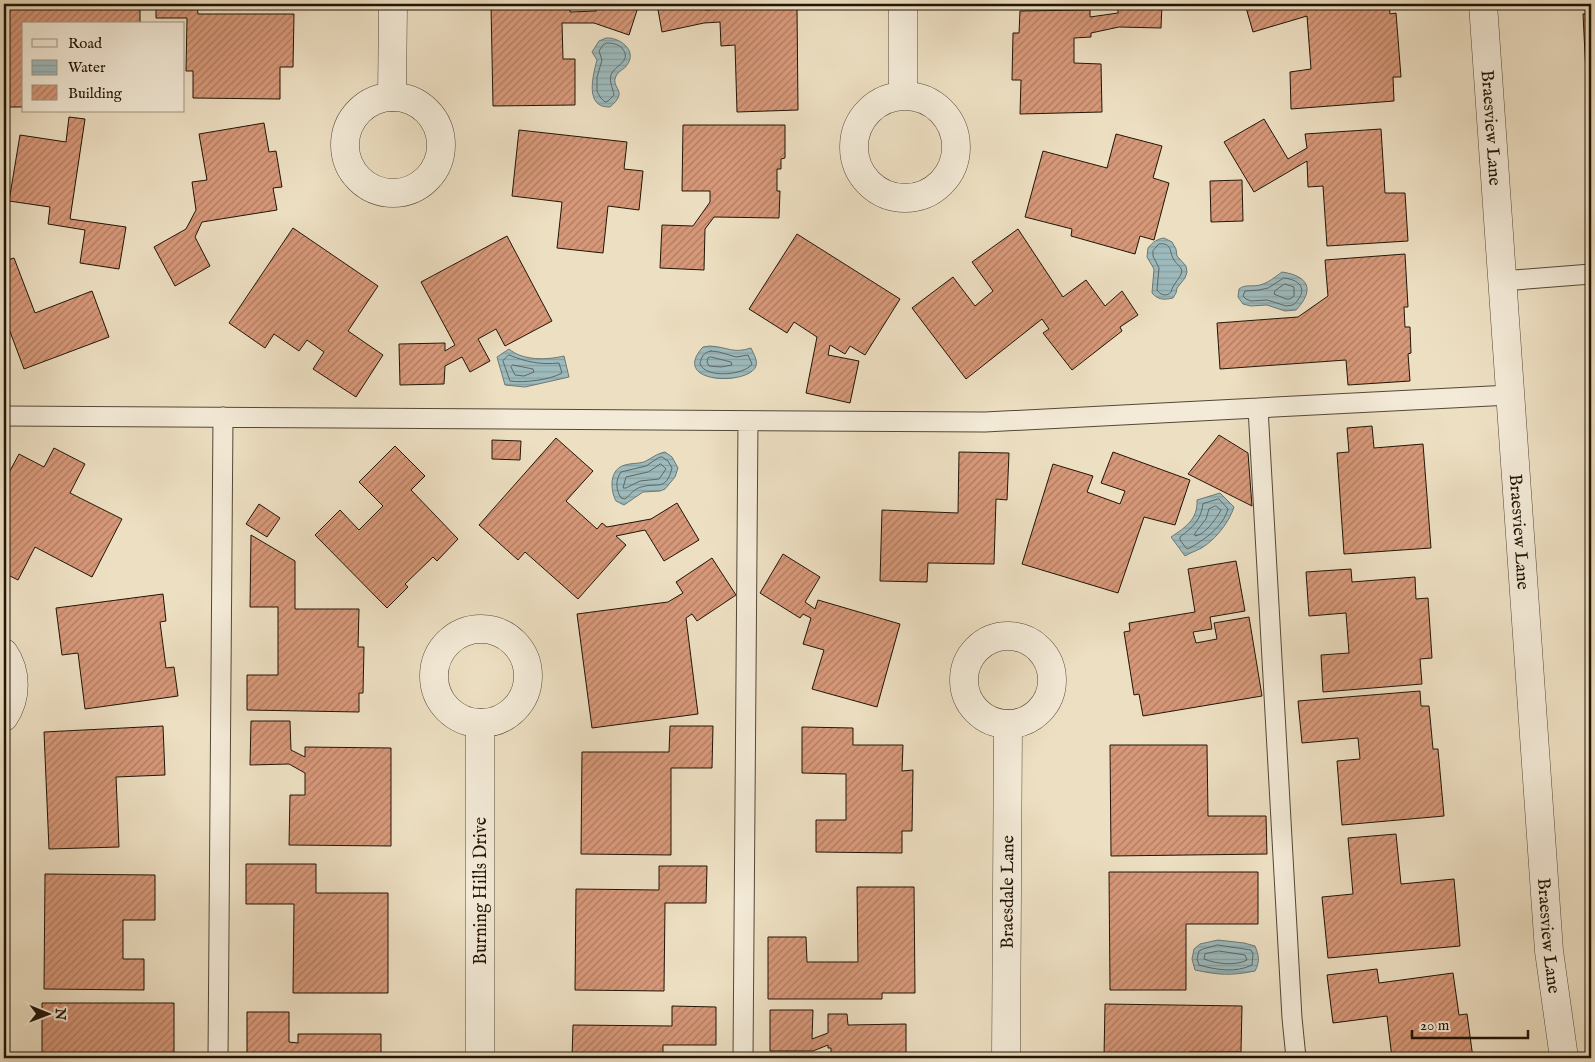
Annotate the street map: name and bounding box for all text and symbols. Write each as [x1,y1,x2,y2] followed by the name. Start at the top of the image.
[22,22,185,112] legend
[68,34,103,53] text: Road
[68,58,106,77] text: Water
[1475,69,1506,187] street label: Braesview Lane
[68,84,123,103] text: Building
[1503,473,1534,591] street label: Braesview Lane
[470,817,493,965] street label: Burning Hills Drive
[997,835,1020,949] street label: Braesdale Lane
[1531,877,1565,995] street label: Braesview Lane
[22,990,72,1040] north arrow
[51,1007,69,1020] text: N
[1412,1007,1529,1039] scale bar
[1420,1016,1450,1035] text: 20 m

